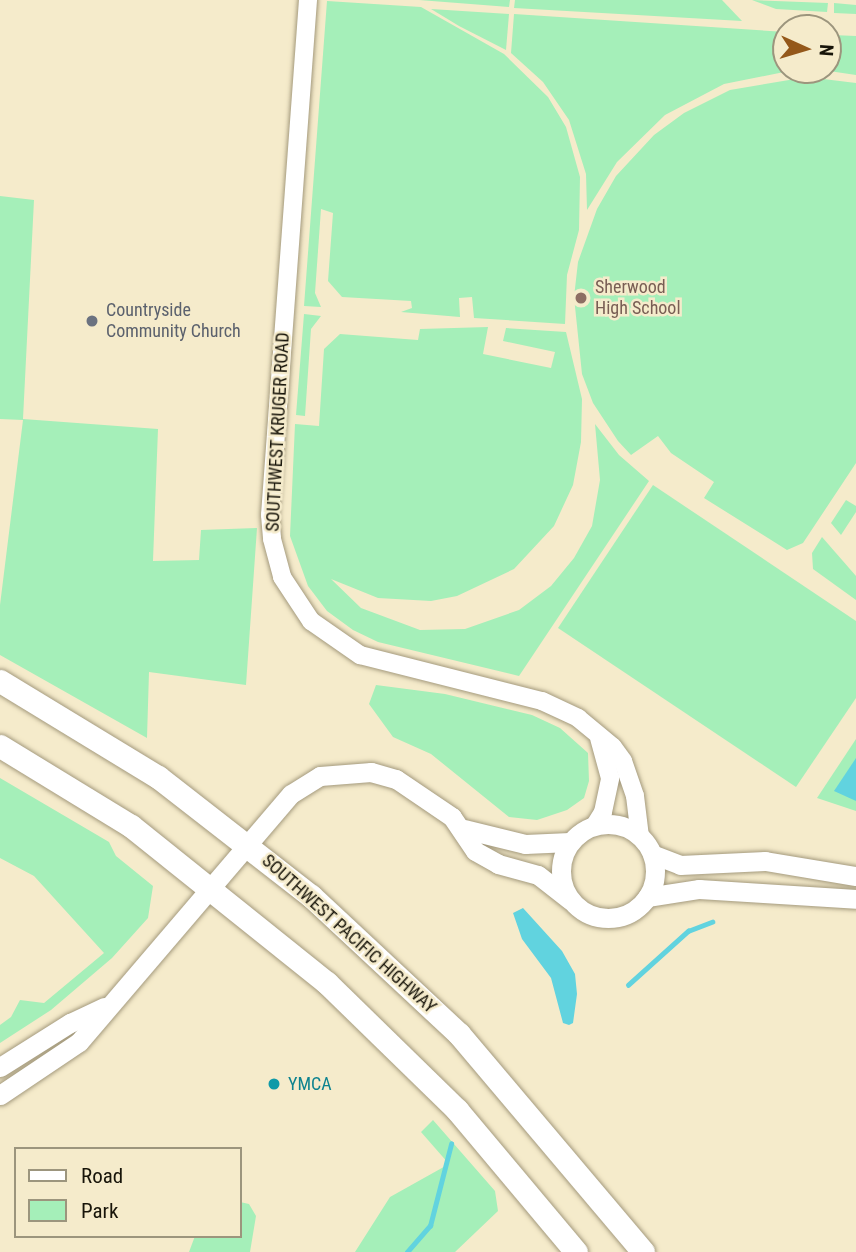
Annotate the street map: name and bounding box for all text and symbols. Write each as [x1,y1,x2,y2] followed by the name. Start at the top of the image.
[772,14,842,84] north arrow
[815,44,838,57] text: N
[595,277,681,320] place label: Sherwood High School
[573,290,589,306] marker: Sherwood High School
[106,300,241,342] place label: Countryside Community Church
[84,313,100,329] marker: Countryside Community Church
[262,332,294,532] street label: SOUTHWEST KRUGER ROAD
[257,850,441,1018] street label: SOUTHWEST PACIFIC HIGHWAY
[288,1073,332,1095] place label: YMCA
[266,1076,282,1092] marker: YMCA
[14,1147,242,1238] legend
[81,1164,123,1188] text: Road
[81,1199,118,1223] text: Park

